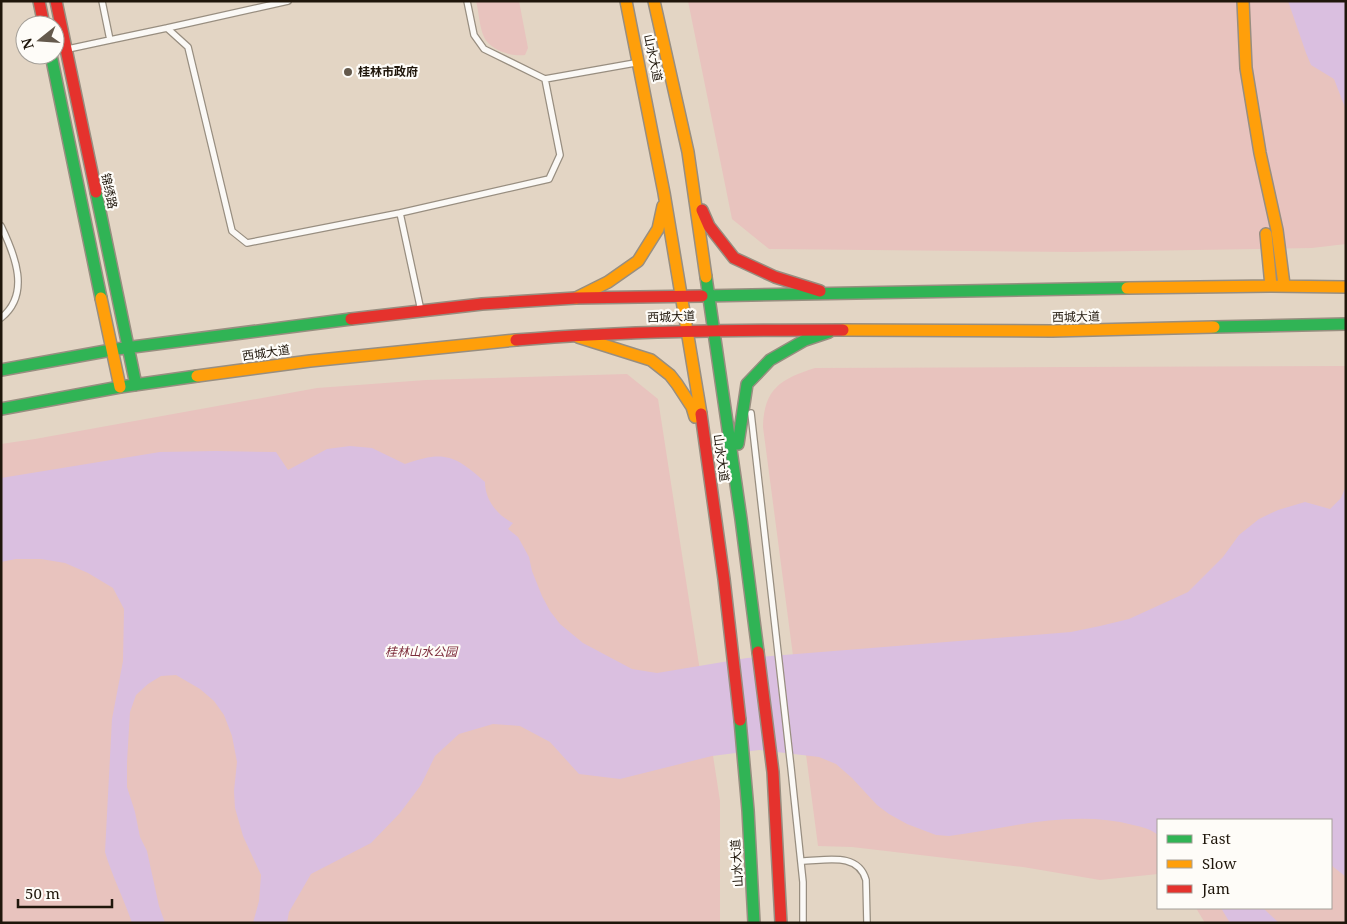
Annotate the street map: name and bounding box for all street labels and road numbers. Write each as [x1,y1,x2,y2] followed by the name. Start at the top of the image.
[640,33,667,83] street label: 山水大道
[97,172,122,210] street label: 锦绣路
[647,307,695,326] street label: 西城大道
[1052,308,1100,325] street label: 西城大道
[241,341,291,364] street label: 西城大道
[710,433,733,483] street label: 山水大道
[726,838,747,888] street label: 山水大道

